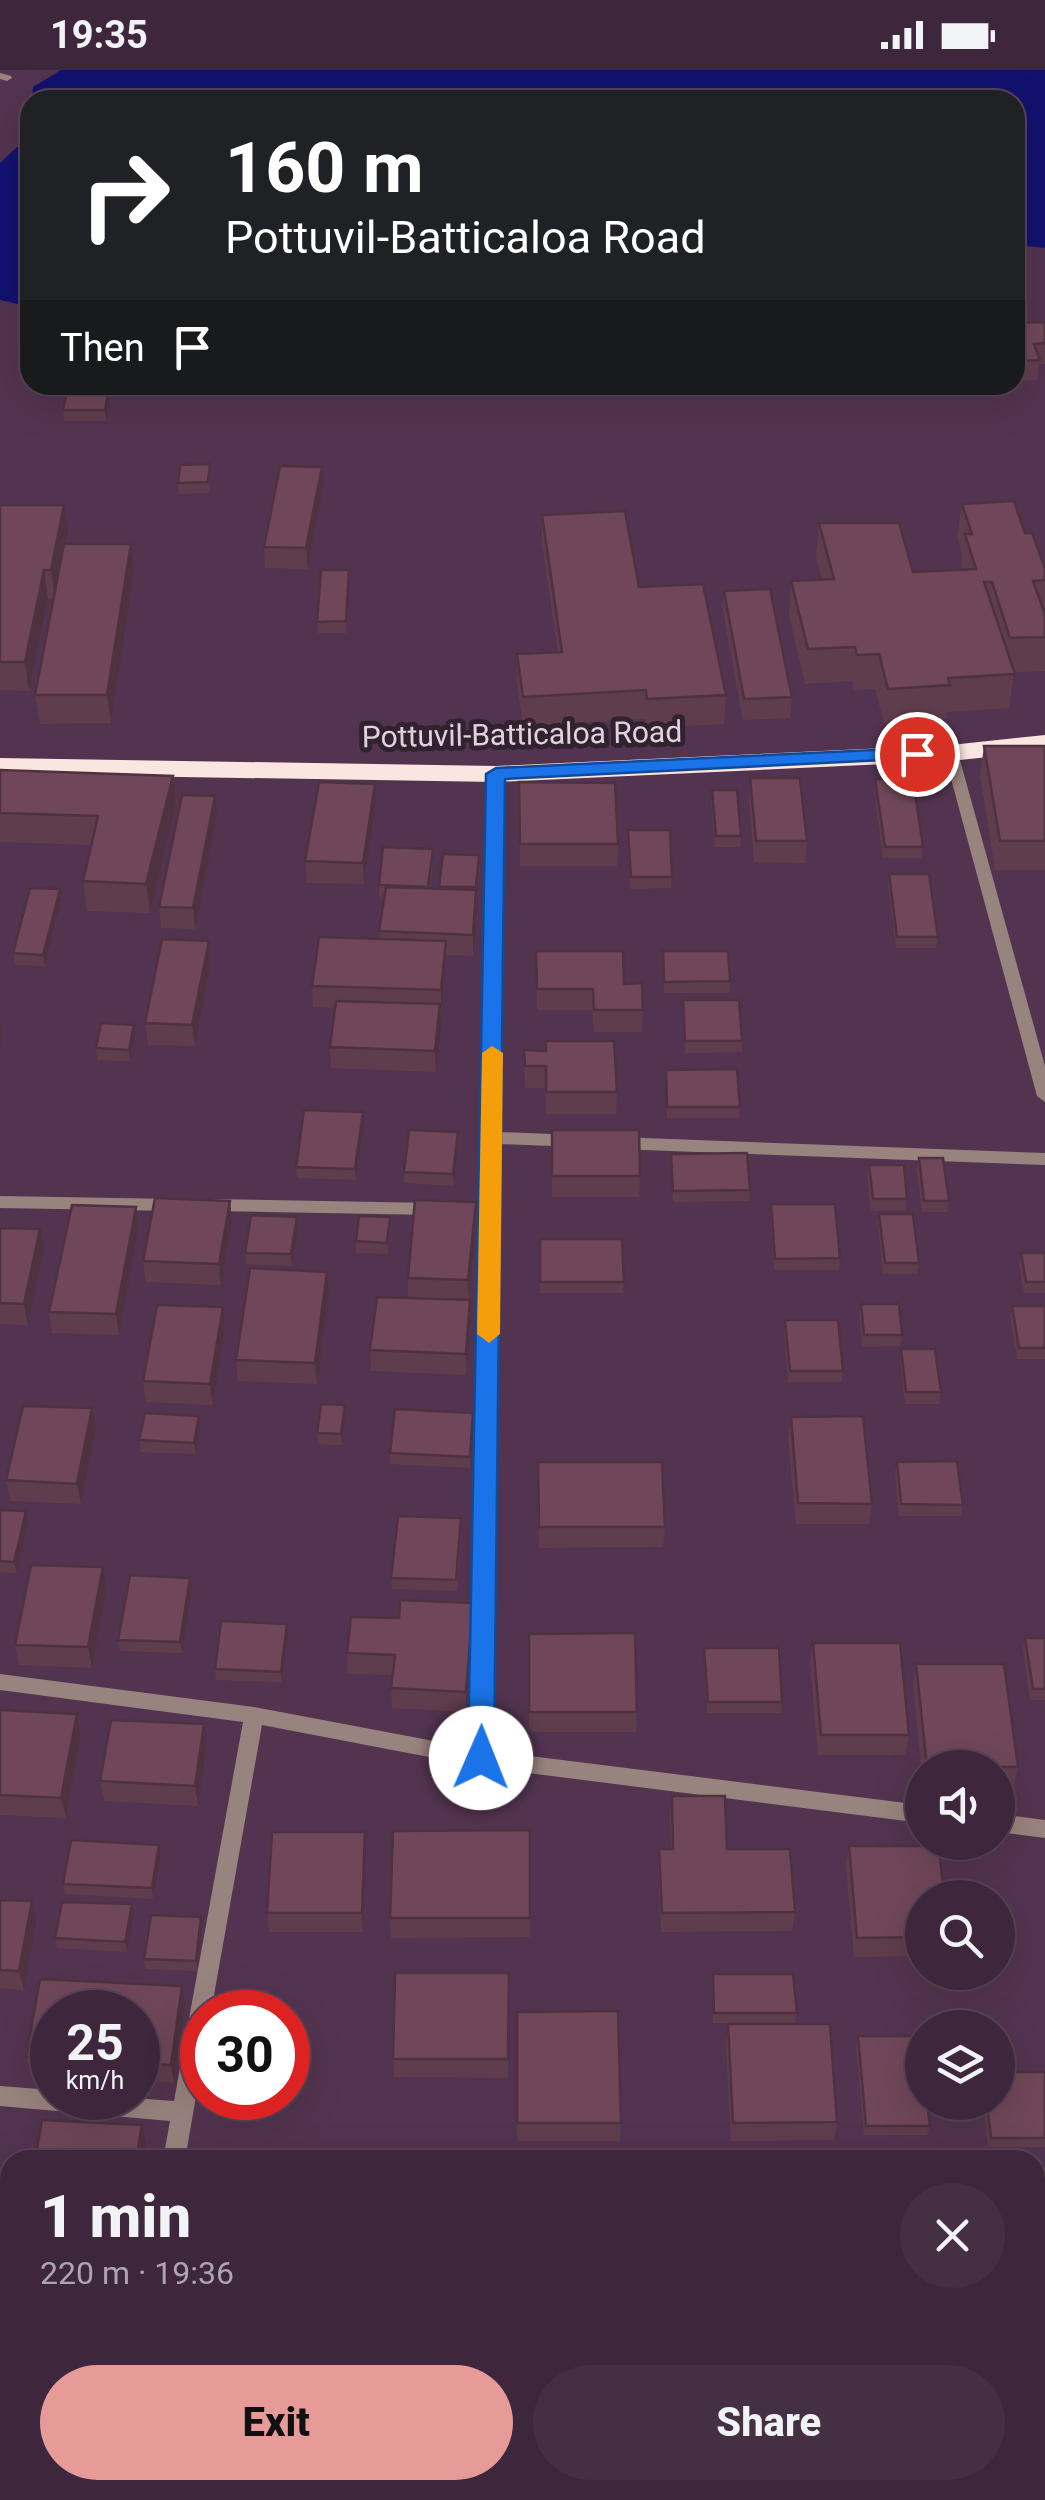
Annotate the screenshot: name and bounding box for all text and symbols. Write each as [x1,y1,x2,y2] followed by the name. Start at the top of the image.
[50,13,148,57] text: 19:35
[225,127,424,209] text: 160 m
[60,130,190,260] icon: right
[225,211,706,264] text: Pottuvil-Batticaloa Road
[165,320,220,375] icon: arrive
[60,326,145,370] text: Then
[875,712,960,797] pin
[362,714,682,754] street label: Pottuvil-Batticaloa Road
[890,727,945,782] icon: arrive
[429,1706,533,1810] position arrow
[905,1750,1015,2120] map controls
[905,1750,1015,1860] button: sound
[905,1880,1015,1990] button: search
[180,1990,310,2120] speed limit sign: 30
[905,2010,1015,2120] button: layers
[66,2014,124,2072] text: 25
[66,2066,124,2095] text: km/h
[40,2181,191,2252] text: 1 min
[900,2183,1005,2288] button: close
[40,2254,234,2292] text: 220 m · 19:36
[40,2365,513,2480] button: Exit
[533,2365,1005,2480] button: Share

